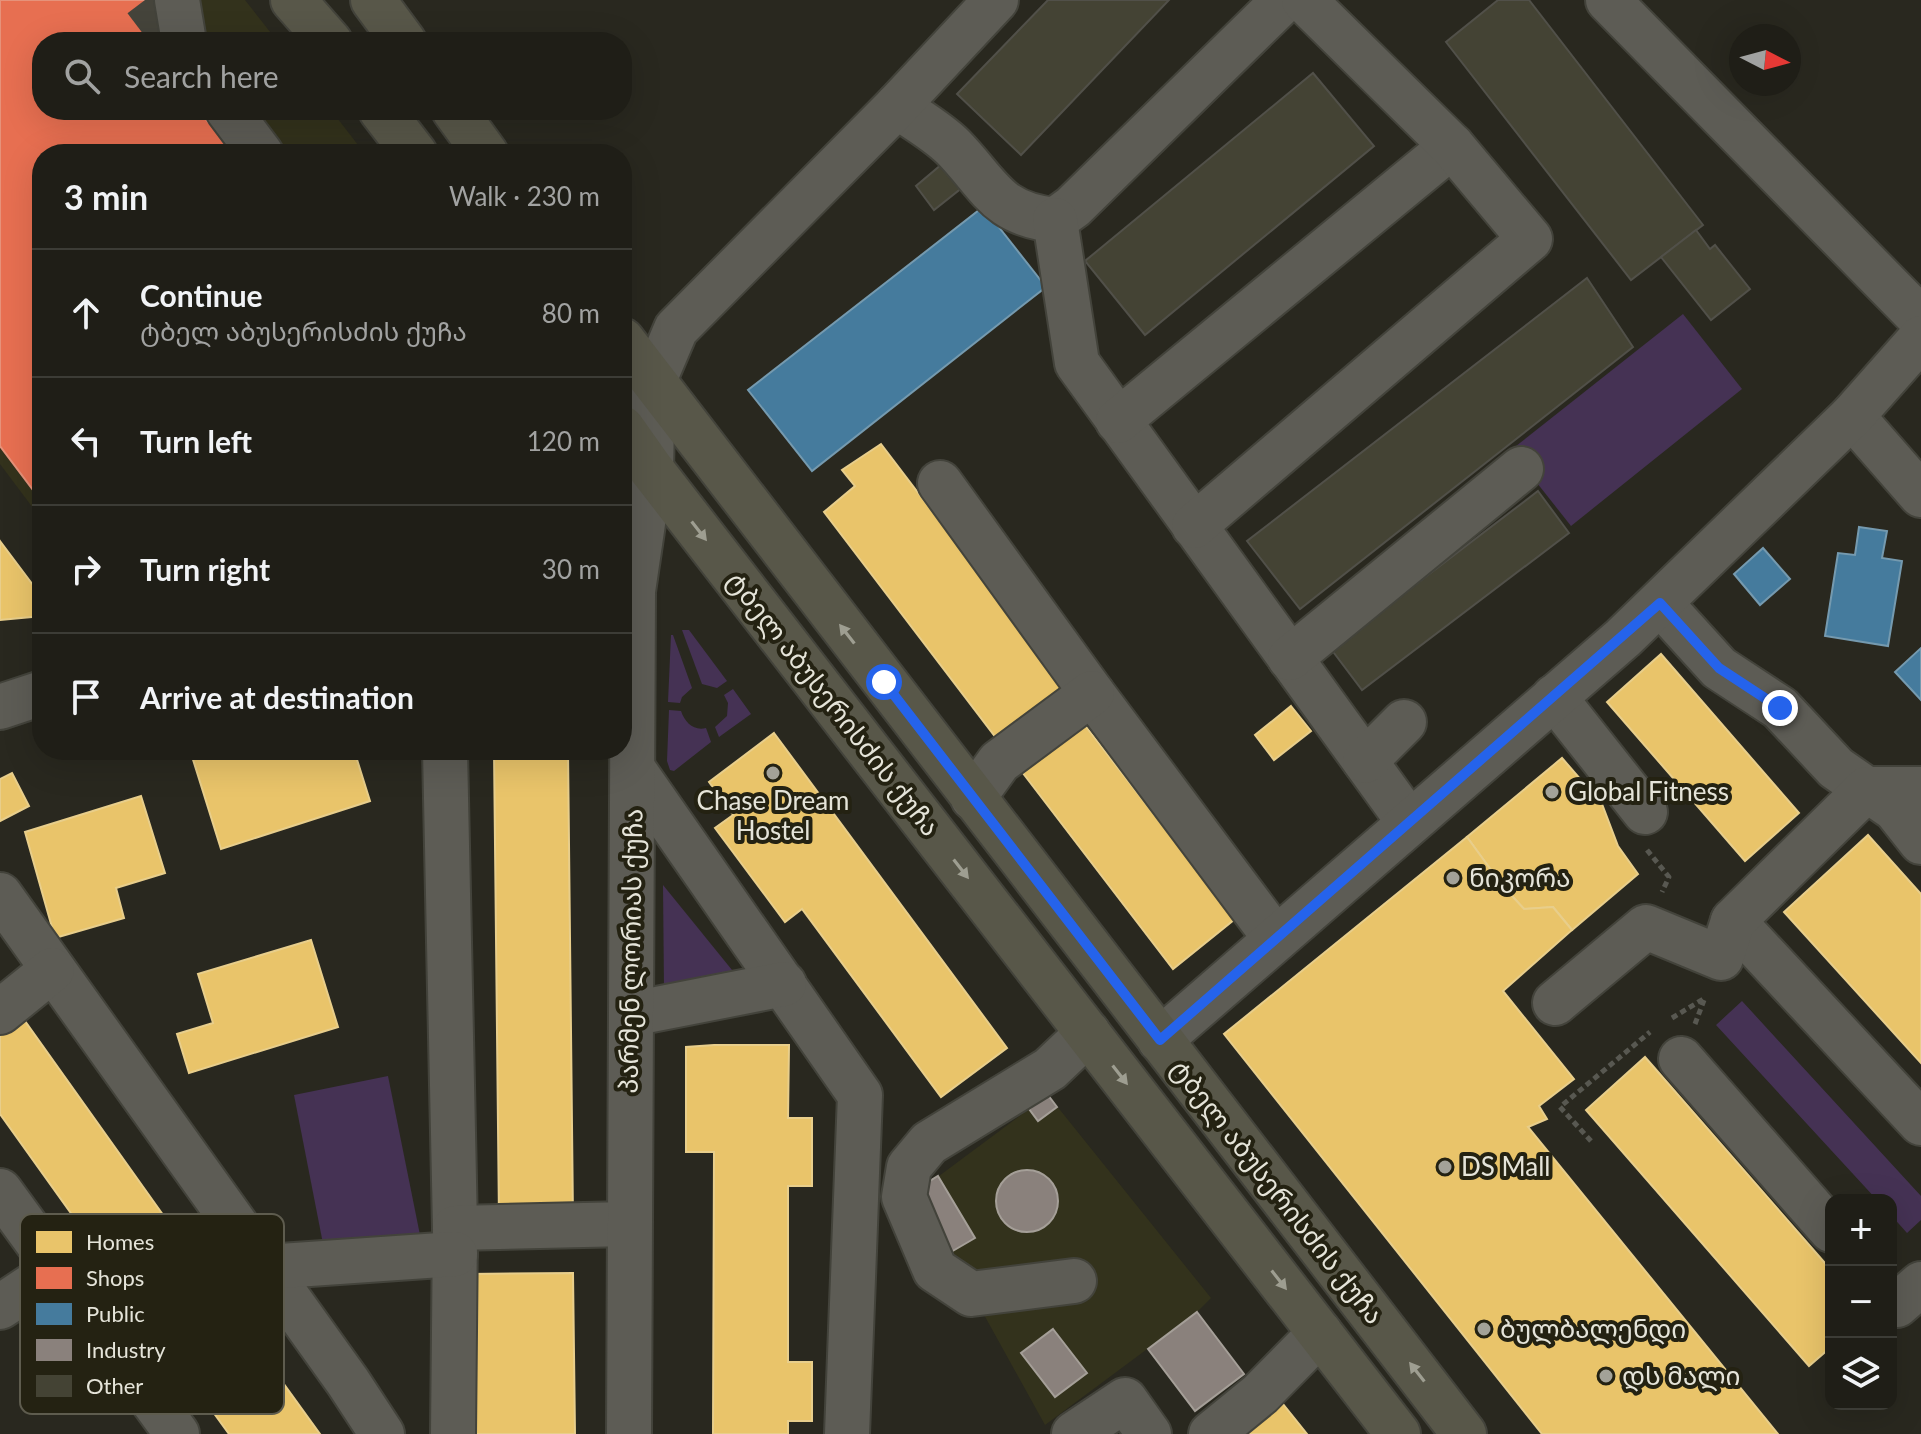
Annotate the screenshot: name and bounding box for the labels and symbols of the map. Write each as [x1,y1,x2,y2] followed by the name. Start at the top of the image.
[1729,24,1801,96] north arrow
[690,521,707,541] one-way arrow
[720,565,947,843] street label: ტბელ აბუსერისძის ქუჩა
[840,624,856,644] one-way arrow
[866,664,902,700] route start
[1762,690,1798,726] route end
[764,764,782,782] marker: Chase Dream Hostel
[1568,775,1729,807] place label: Global Fitness
[1543,783,1561,801] marker: Global Fitness
[697,784,849,846] place label: Chase Dream Hostel
[612,808,649,1094] street label: პარმენ ლორიას ქუჩა
[952,859,968,879] one-way arrow
[1469,861,1570,893] place label: ნიკორა
[1444,869,1462,887] marker: ნიკორა
[1164,1053,1391,1331] street label: ტბელ აბუსერისძის ქუჩა
[1111,1065,1128,1085] one-way arrow
[1461,1150,1550,1182] place label: DS Mall
[1436,1158,1454,1176] marker: DS Mall
[20,1214,284,1414] legend
[86,1228,154,1255] text: Homes
[86,1264,144,1291] text: Shops
[1270,1270,1287,1291] one-way arrow
[86,1300,145,1327] text: Public
[1500,1312,1686,1345] place label: ბულბალენდი
[1475,1320,1493,1338] marker: ბულბალენდი
[86,1336,166,1363] text: Industry
[1622,1359,1741,1392] place label: დს მალი
[1409,1362,1425,1382] one-way arrow
[1597,1367,1615,1385] marker: დს მალი
[86,1372,143,1399] text: Other

